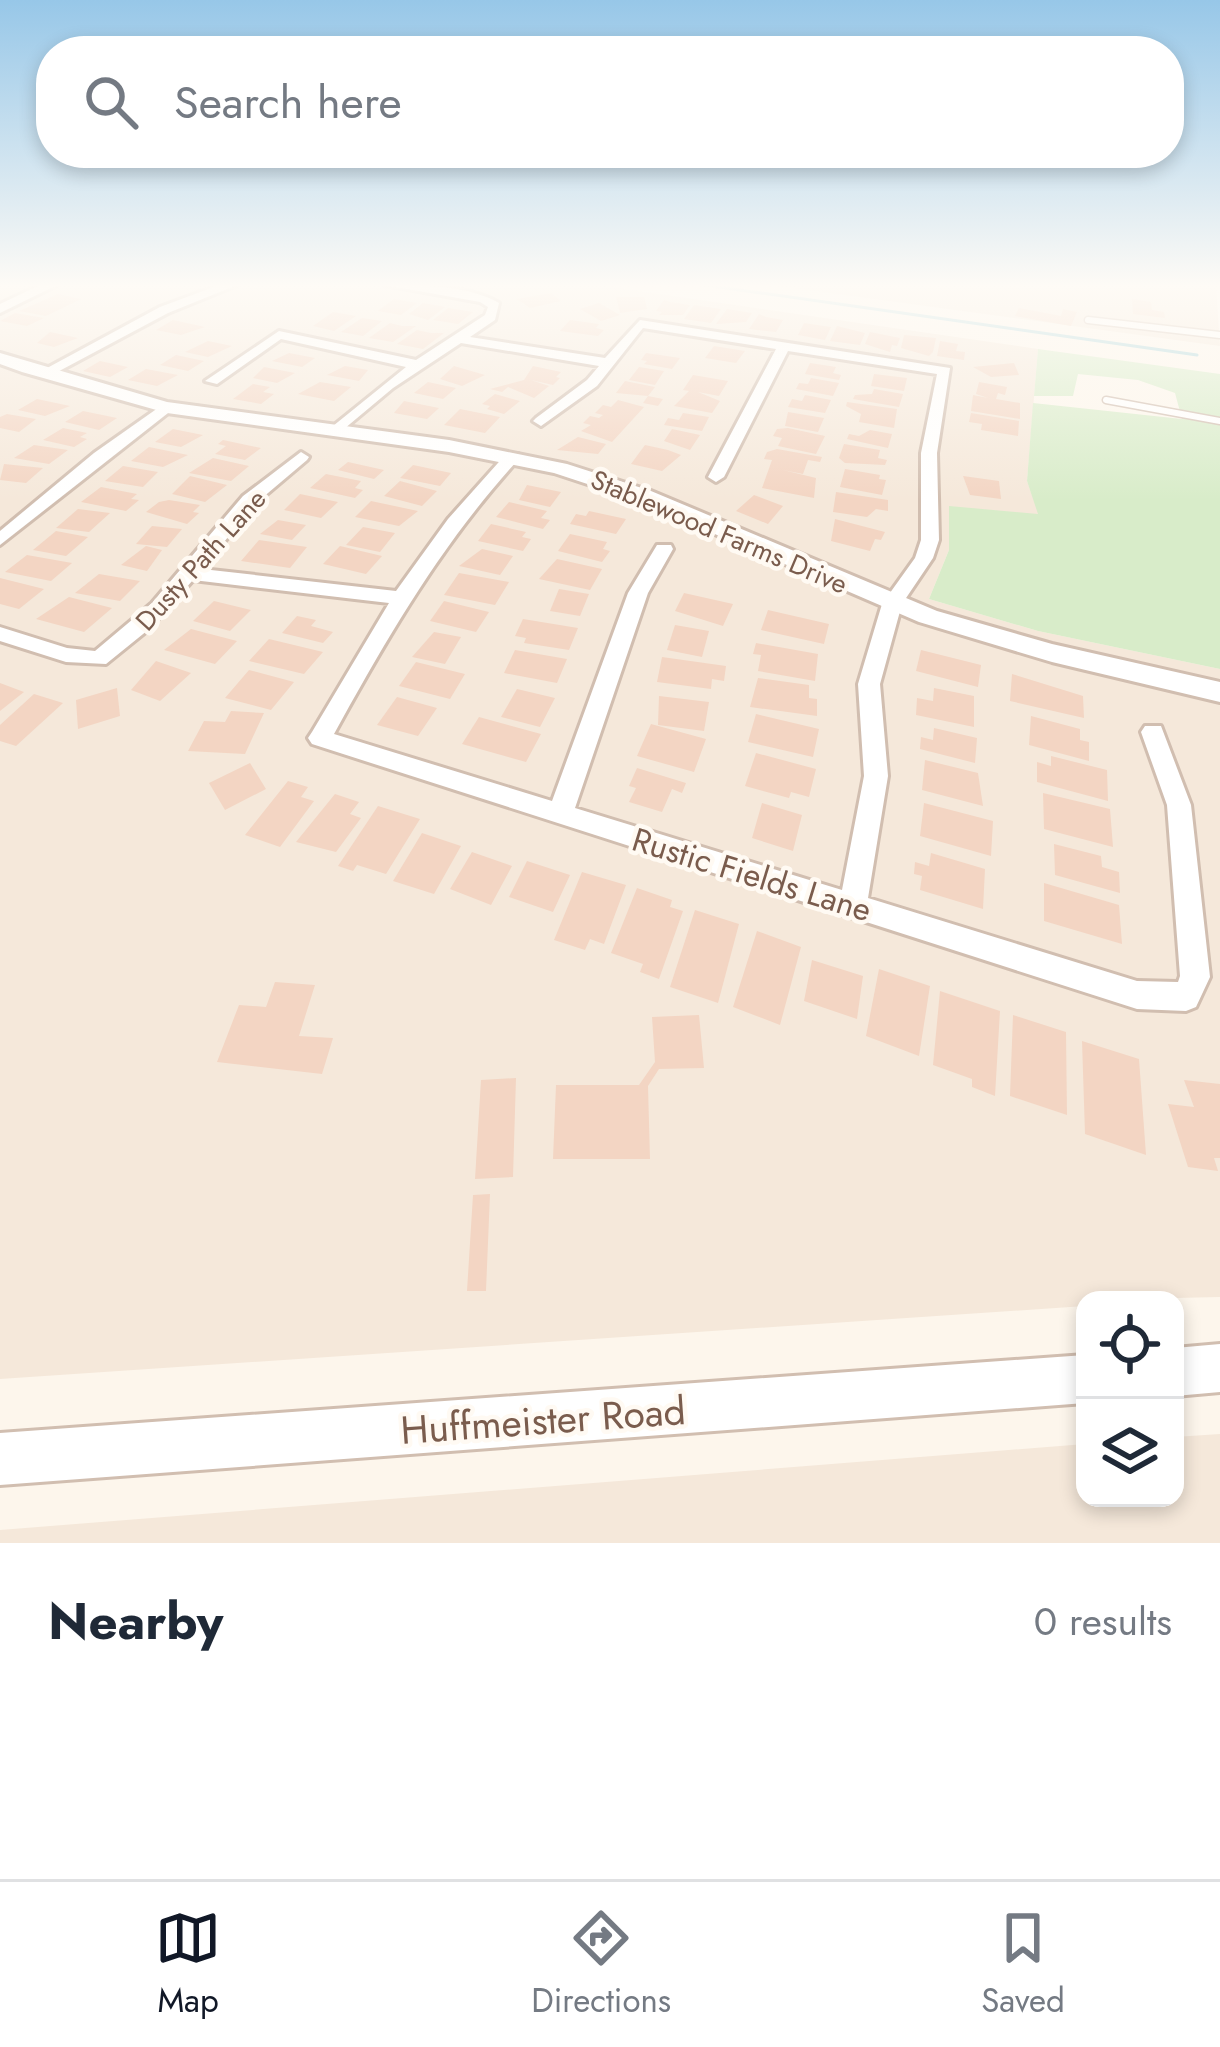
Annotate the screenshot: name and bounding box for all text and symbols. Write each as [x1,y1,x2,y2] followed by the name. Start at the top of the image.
[36,36,1184,168] search box
[78,69,144,135] icon: search
[174,70,402,135] text: Search here
[585,460,854,603] street label: Stablewood Farms Drive
[126,480,275,639] street label: Dusty Path Lane
[626,816,877,933] street label: Rustic Fields Lane
[1076,1291,1184,1507] map controls
[1076,1291,1184,1399] button: locate
[399,1382,688,1459] street label: Huffmeister Road
[1076,1399,1184,1507] button: layers
[48,1584,223,1658] text: Nearby
[1034,1593,1172,1650] text: 0 results
[155,1905,221,2024] tab: Map
[531,1905,671,2024] tab: Directions
[981,1905,1065,2024] tab: Saved

